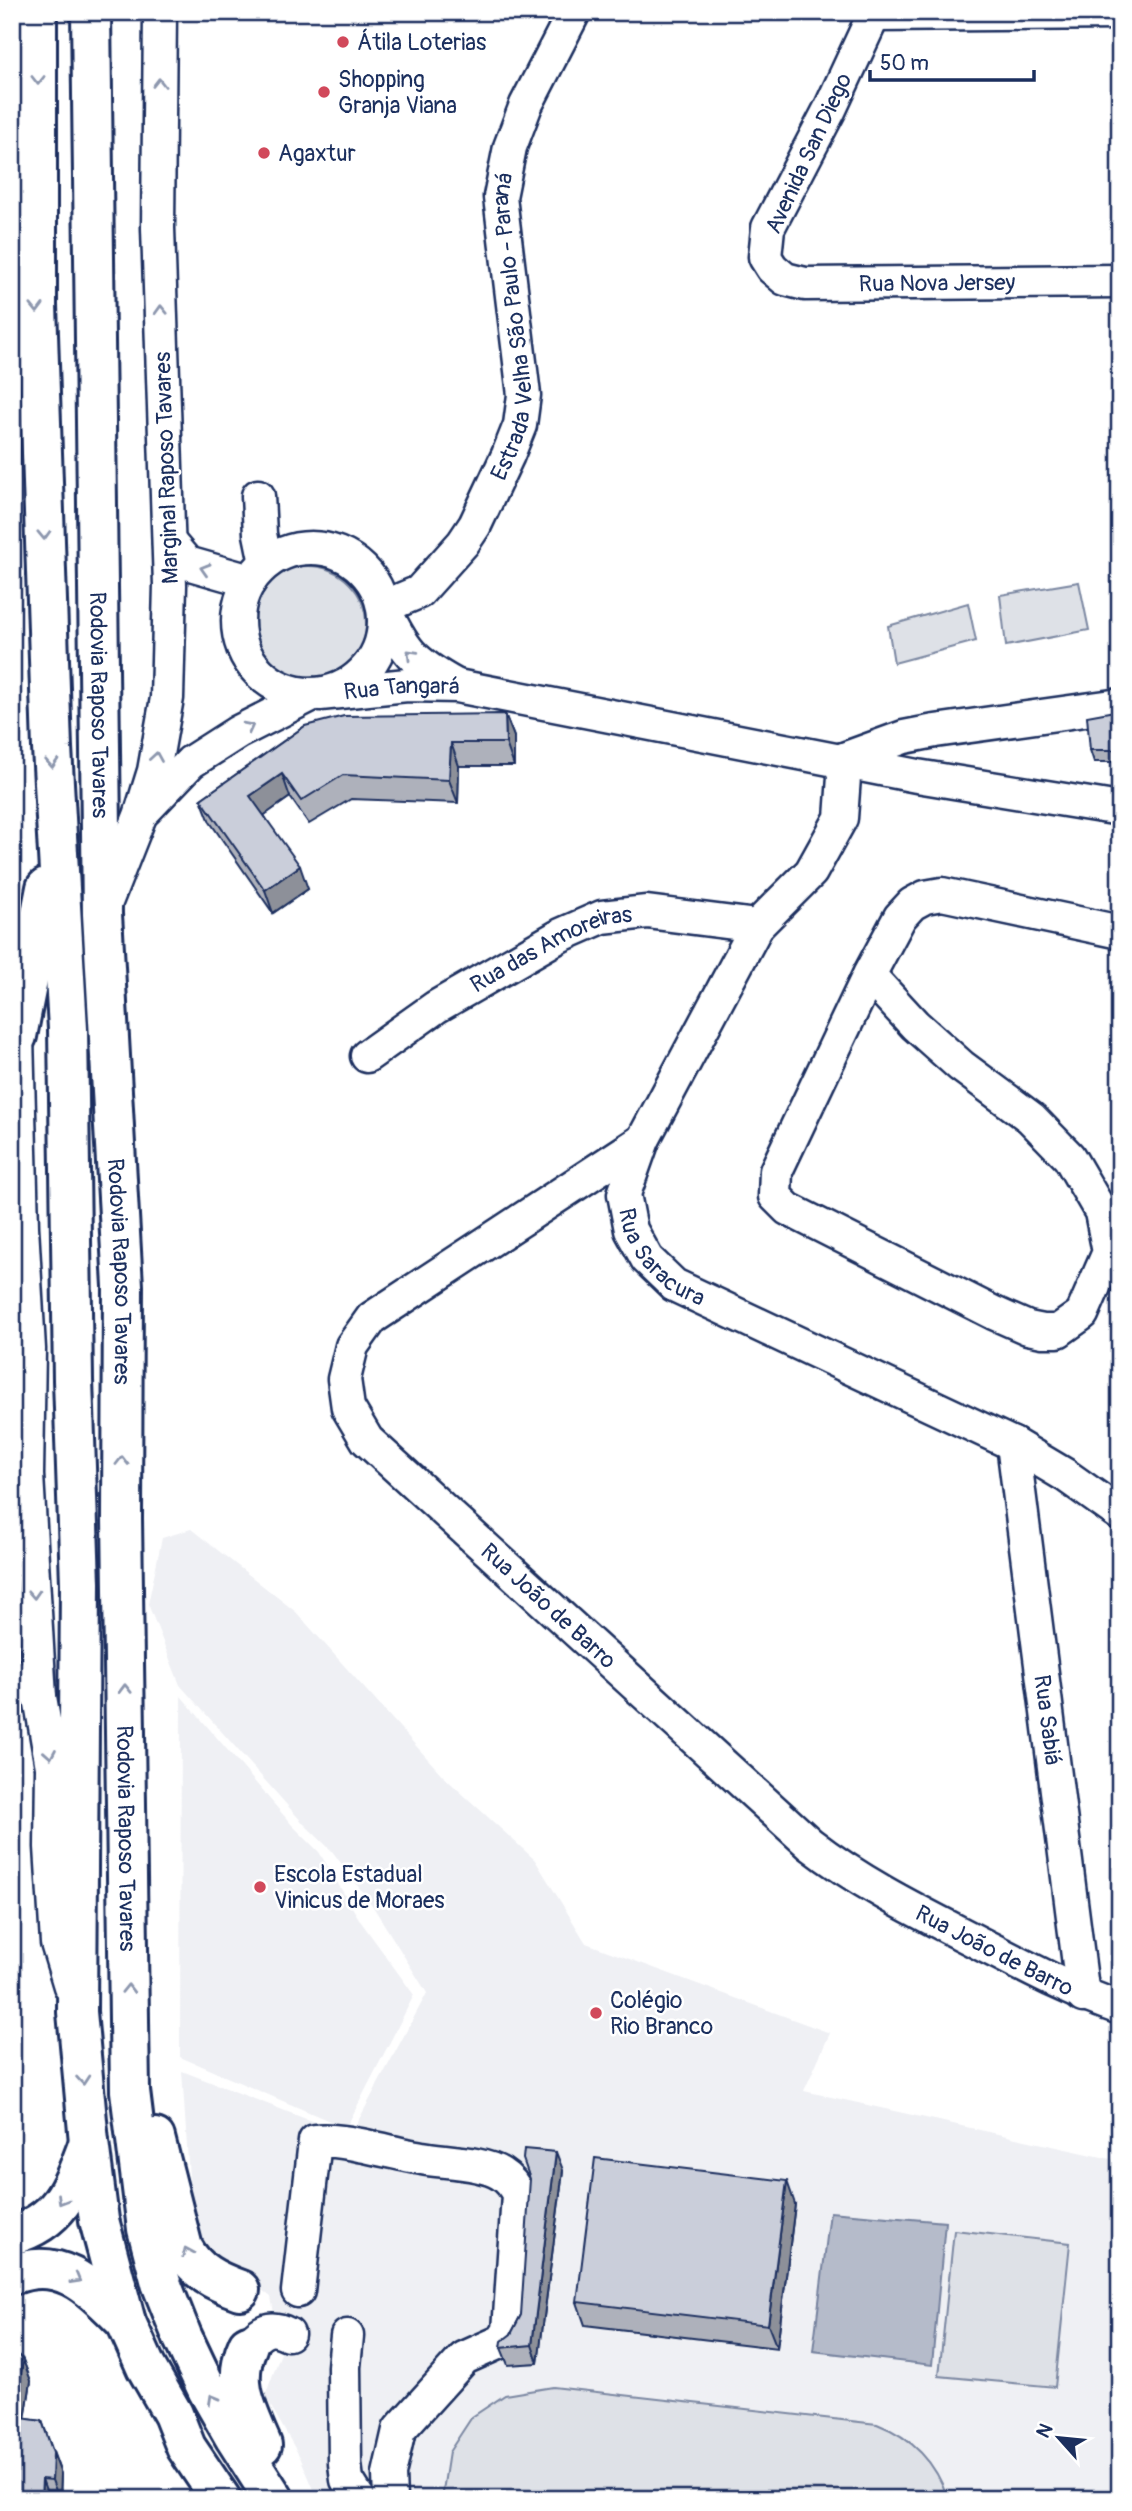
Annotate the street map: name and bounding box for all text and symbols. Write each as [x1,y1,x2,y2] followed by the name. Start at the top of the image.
[357,28,486,57] place label: Átila Loterias
[335,34,351,50] marker: Átila Loterias
[870,38,1034,82] scale bar
[880,50,929,77] text: 50 m
[338,65,457,120] place label: Shopping Granja Viana
[759,68,858,238] street label: Avenida San Diego
[30,76,46,86] one-way arrow
[151,77,167,87] one-way arrow
[316,84,332,100] marker: Shopping Granja Viana
[278,139,356,168] place label: Agaxtur
[256,145,272,161] marker: Agaxtur
[484,170,539,485] street label: Estrada Velha São Paulo - Paraná
[859,268,1016,298] street label: Rua Nova Jersey
[29,303,45,314] one-way arrow
[153,304,169,315] one-way arrow
[148,351,185,585] street label: Marginal Raposo Tavares
[36,531,52,541] one-way arrow
[199,562,211,577] one-way arrow
[83,592,115,818] street label: Rodovia Raposo Tavares
[407,650,420,663] one-way arrow
[342,671,460,706] street label: Rua Tangará
[241,721,254,735] one-way arrow
[148,751,163,763] one-way arrow
[45,757,60,768] one-way arrow
[465,900,634,999] street label: Rua das Amoreiras
[101,1158,137,1385] street label: Rodovia Raposo Tavares
[612,1205,710,1313] street label: Rua Saracura
[114,1455,130,1466] one-way arrow
[475,1537,622,1675] street label: Rua João de Barro
[26,1589,41,1600] one-way arrow
[1027,1673,1068,1767] street label: Rua Sabiá
[117,1683,132,1694] one-way arrow
[110,1725,142,1952] street label: Rodovia Raposo Tavares
[42,1748,57,1760] one-way arrow
[274,1860,445,1915] place label: Escola Estadual Vinicus de Moraes
[252,1879,268,1895] marker: Escola Estadual Vinicus de Moraes
[910,1899,1078,2003] street label: Rua João de Barro
[120,1984,136,1994] one-way arrow
[610,1986,713,2041] place label: Colégio Rio Branco
[588,2005,604,2021] marker: Colégio Rio Branco
[75,2075,90,2086] one-way arrow
[57,2192,70,2205] one-way arrow
[181,2247,195,2259] one-way arrow
[68,2271,81,2284] one-way arrow
[208,2394,221,2406] one-way arrow
[1024,2402,1094,2472] north arrow
[1031,2419,1058,2442] text: N

